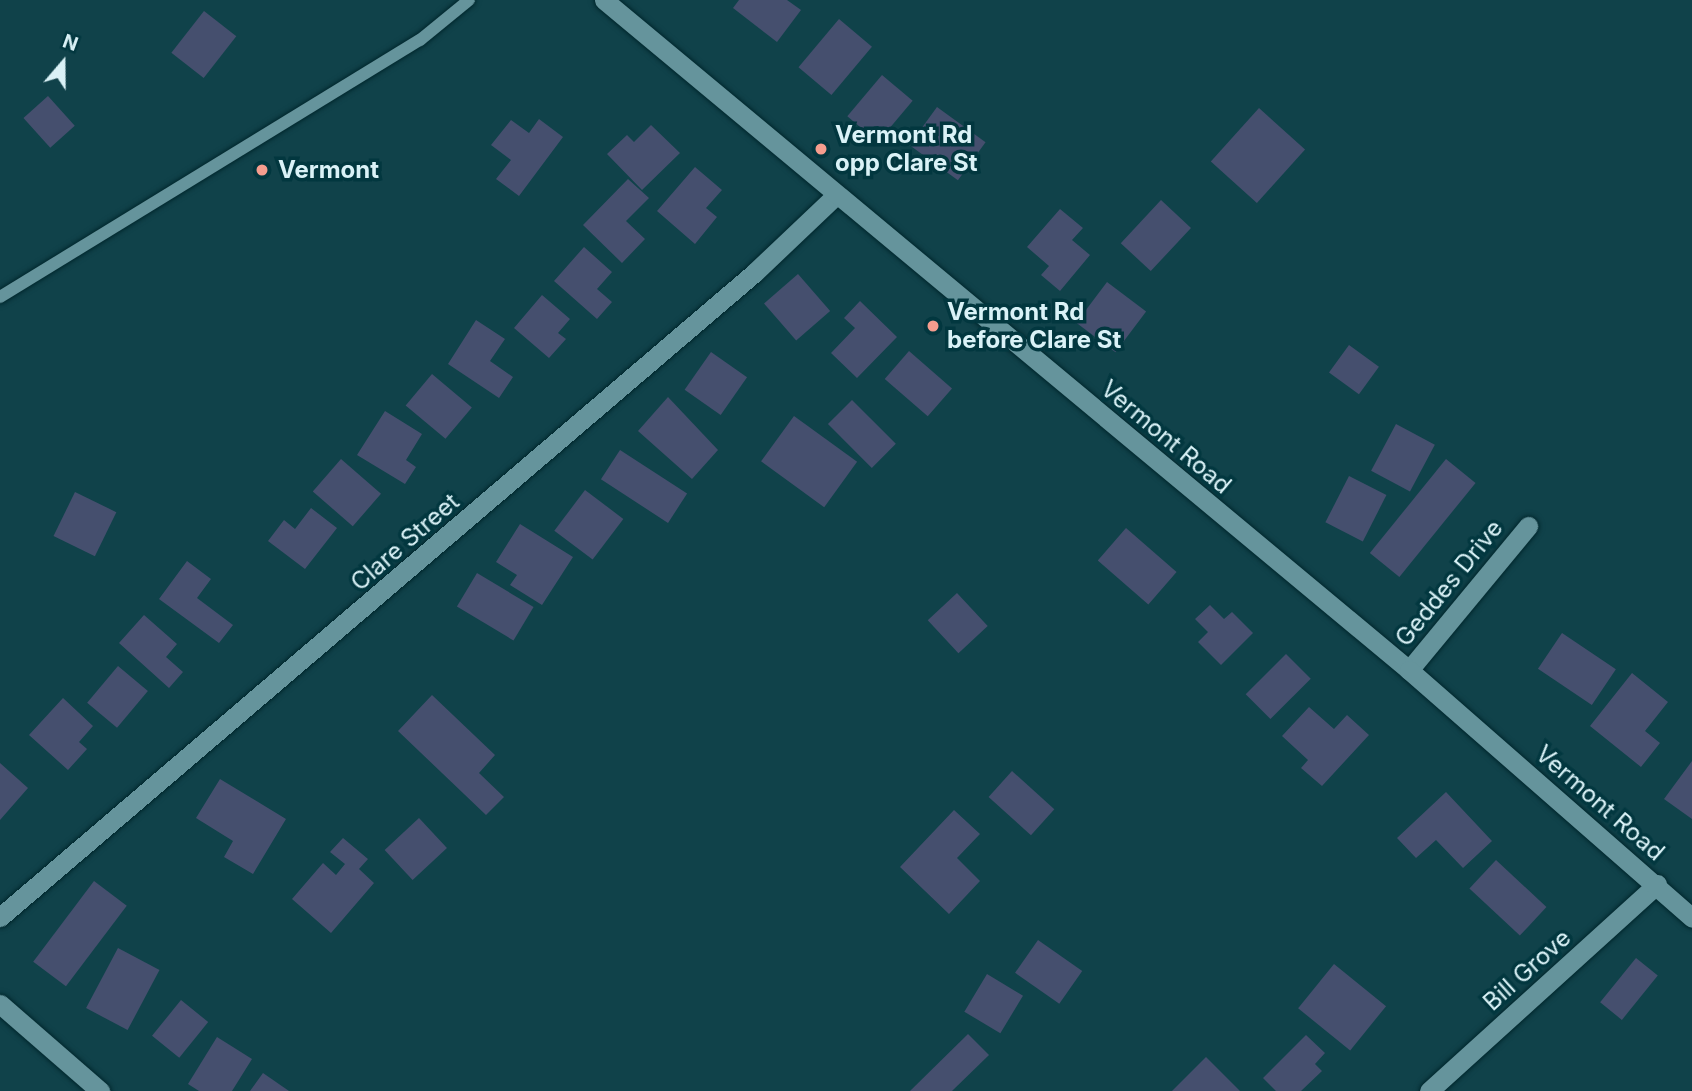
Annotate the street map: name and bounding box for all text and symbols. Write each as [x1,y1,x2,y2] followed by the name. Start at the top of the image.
[28,28,98,98] north arrow
[60,30,81,56] text: N
[835,121,978,177] place label: Vermont Rd opp Clare St
[813,141,829,157] marker: Vermont Rd opp Clare St
[278,156,379,184] place label: Vermont
[252,160,272,180] marker: Vermont
[947,298,1121,354] place label: Vermont Rd before Clare St
[925,318,941,334] marker: Vermont Rd before Clare St
[1095,374,1237,500] street label: Vermont Road
[345,487,465,597] street label: Clare Street
[1389,514,1509,652] street label: Geddes Drive
[1530,739,1670,867] street label: Vermont Road
[1477,923,1577,1017] street label: Bill Grove

